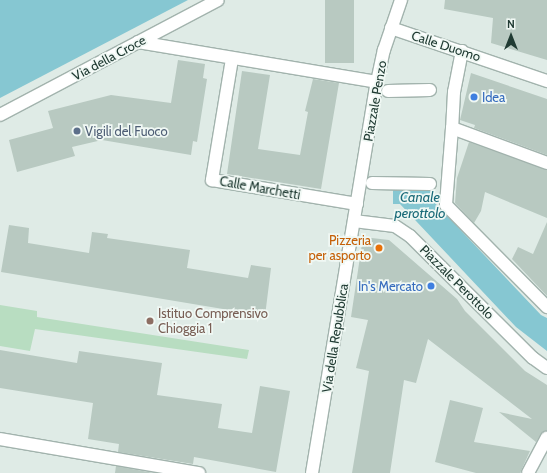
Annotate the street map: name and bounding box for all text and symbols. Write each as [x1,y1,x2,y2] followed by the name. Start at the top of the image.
[491,16,531,56] north arrow
[507,17,515,31] text: N
[409,27,483,65] street label: Calle Duomo
[70,32,148,84] street label: Via della Croce
[360,59,390,143] street label: Piazzale Penzo
[482,89,505,105] place label: Idea
[469,92,479,102] marker: Idea
[85,123,168,139] place label: Vigili del Fuoco
[72,126,82,136] marker: Vigili del Fuoco
[218,173,302,203] street label: Calle Marchetti
[394,189,446,222] water label: Canale perottolo
[308,233,371,264] place label: Pizzeria per asporto
[417,242,497,322] street label: Piazzale Perottolo
[374,243,384,253] marker: Pizzeria per asporto
[358,278,423,294] place label: In's Mercato
[426,281,436,291] marker: In's Mercato
[319,282,351,394] street label: Via della Repubblica
[158,306,268,337] place label: Istituo Comprensivo Chioggia 1
[145,316,155,326] marker: Istituo Comprensivo Chioggia 1

